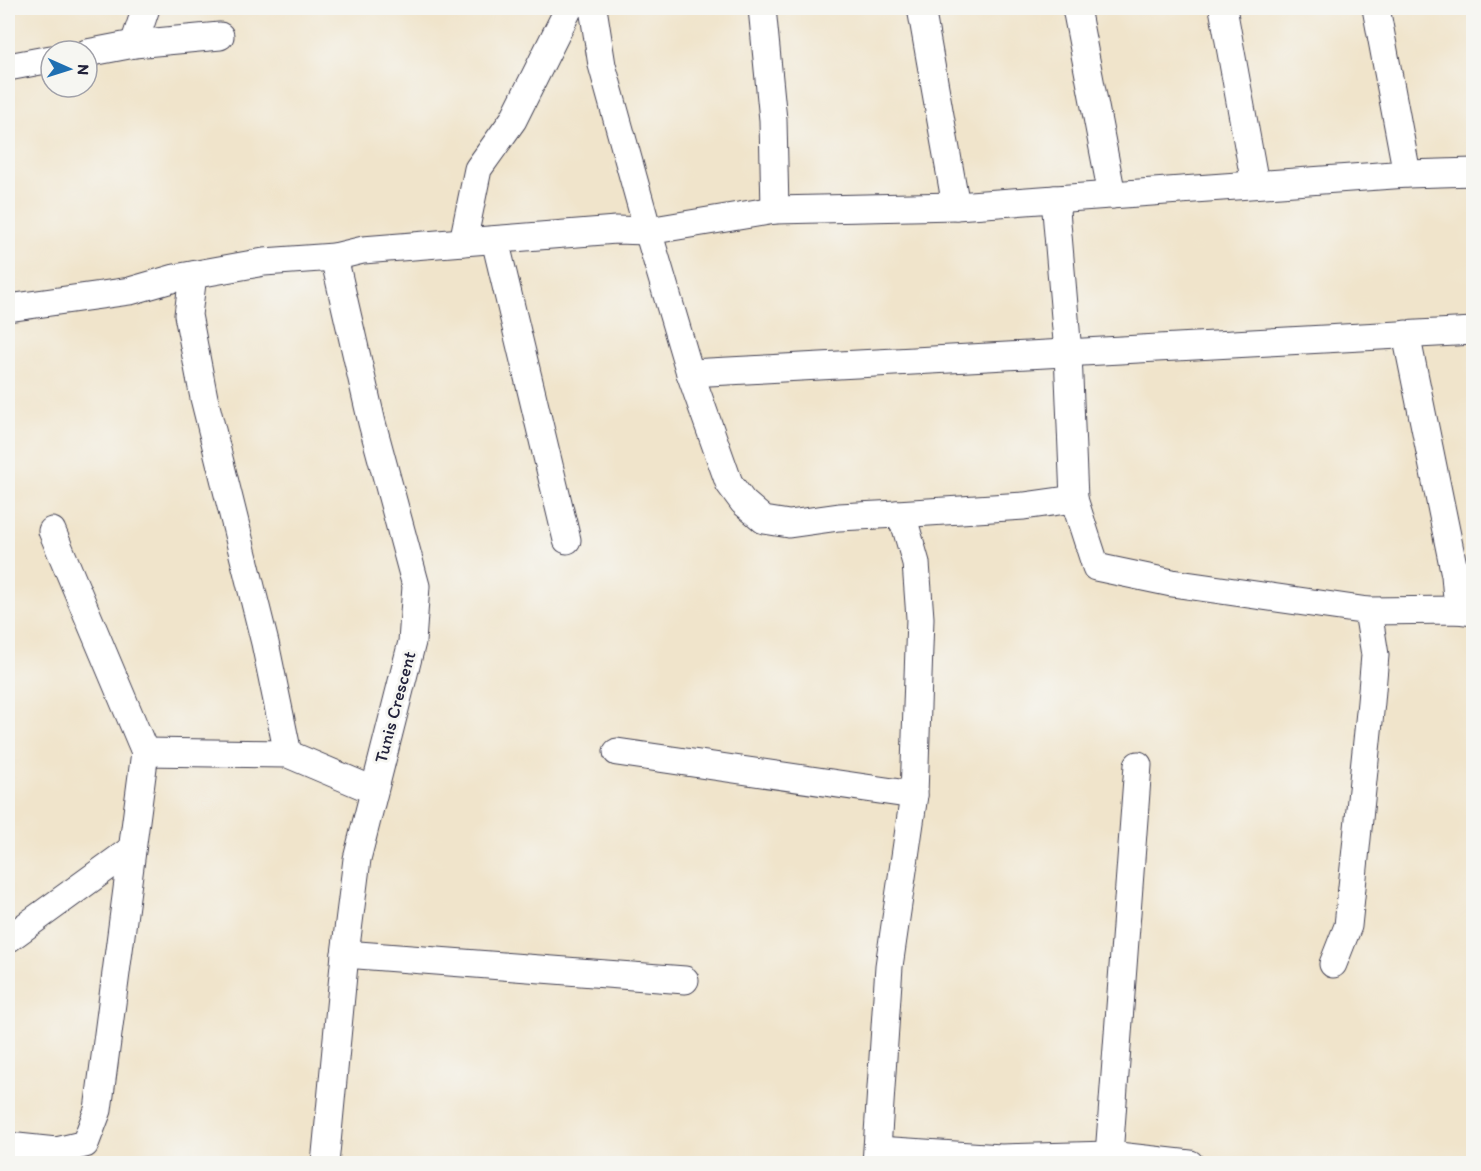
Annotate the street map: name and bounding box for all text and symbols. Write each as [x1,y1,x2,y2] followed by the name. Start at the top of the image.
[39,39,99,99] north arrow
[74,64,93,76] text: N
[370,649,421,765] street label: Tunis Crescent

